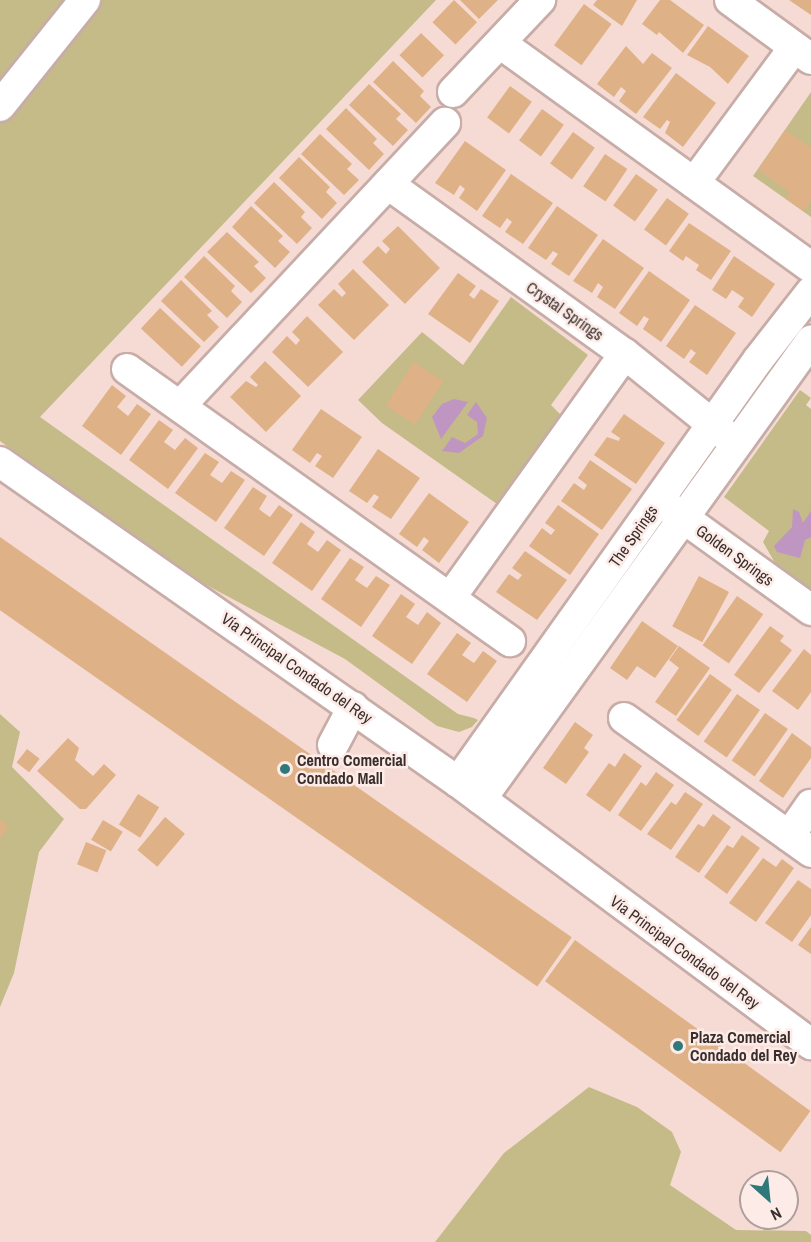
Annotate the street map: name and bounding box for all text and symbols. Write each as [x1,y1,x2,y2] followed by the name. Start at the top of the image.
[523,277,607,345] street label: Crystal Springs
[605,501,661,571] street label: The Springs
[692,520,778,590] street label: Golden Springs
[218,609,376,727] street label: Vía Principal Condado del Rey
[297,750,406,788] place label: Centro Comercial Condado Mall
[278,762,292,776] marker: Centro Comercial Condado Mall
[607,891,763,1013] street label: Vía Principal Condado del Rey
[690,1027,797,1065] place label: Plaza Comercial Condado del Rey
[671,1039,685,1053] marker: Plaza Comercial Condado del Rey
[739,1170,799,1230] north arrow
[767,1202,785,1226] text: N

